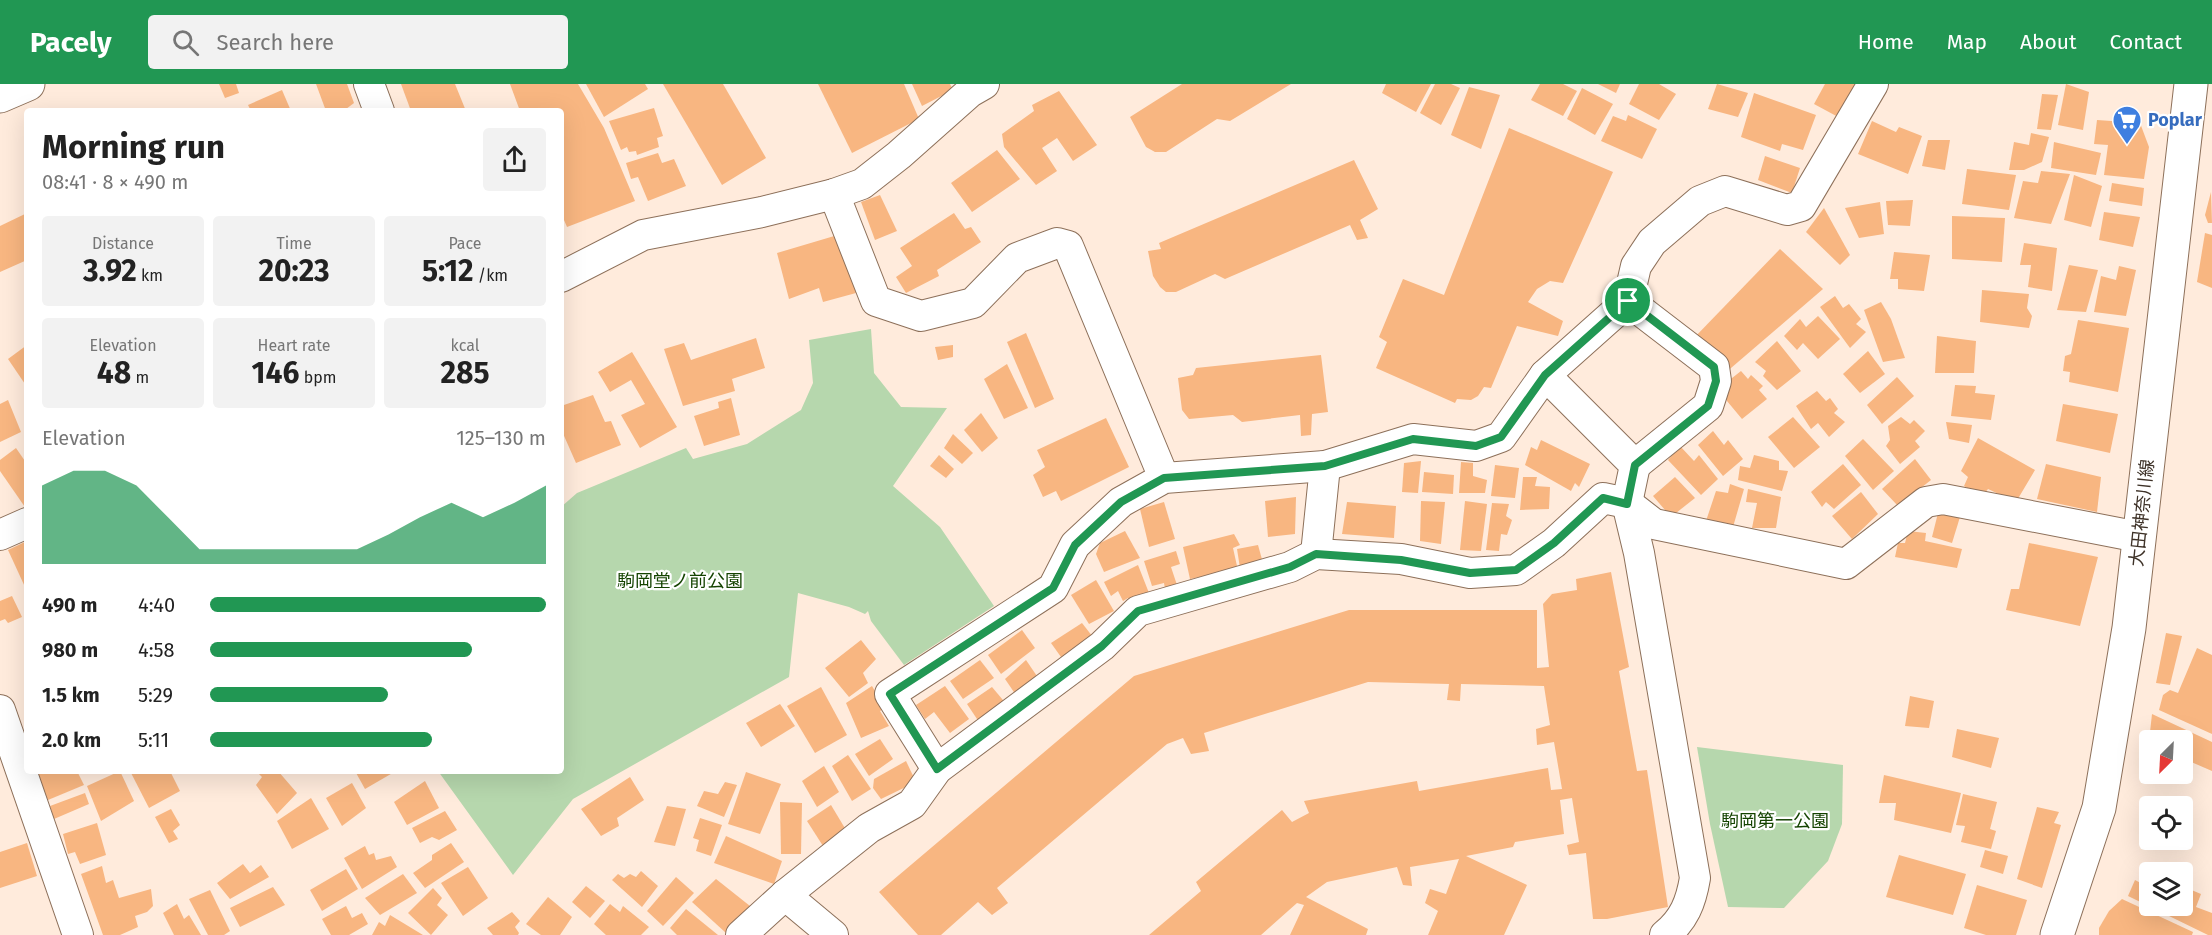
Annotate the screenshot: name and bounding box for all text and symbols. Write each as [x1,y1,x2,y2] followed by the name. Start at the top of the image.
[148,15,568,69] search box
[30,26,112,59] text: Pacely
[169,26,202,59] icon: search
[217,29,334,56] text: Search here
[1858,29,1914,55] text: Home
[1947,29,1987,55] text: Map
[2020,29,2077,55] text: About
[2110,29,2182,55] text: Contact
[2111,104,2143,146] supermarket icon: Poplar
[2148,109,2203,131] place label: Poplar
[42,127,225,167] text: Morning run
[483,128,546,191] button: share
[42,170,188,194] text: 08:41 · 8 × 490 m
[92,234,154,253] text: Distance
[276,234,312,253] text: Time
[448,234,482,253] text: Pace
[83,253,137,289] text: 3.92
[258,253,330,289] text: 20:23
[422,253,474,289] text: 5:12
[137,266,163,285] text: km
[474,266,508,285] text: /km
[1602,275,1653,326] pin
[1611,284,1644,317] icon: arrive
[89,336,157,355] text: Elevation
[258,336,330,355] text: Heart rate
[451,336,479,355] text: kcal
[97,355,131,391] text: 48
[252,355,299,391] text: 146
[440,355,490,391] text: 285
[131,368,149,387] text: m
[299,368,336,387] text: bpm
[42,426,126,450] text: Elevation
[456,426,546,450] text: 125–130 m
[2125,458,2159,568] street label: 大田神奈川線
[617,570,743,592] park label: 駒岡堂ノ前公園
[42,593,97,617] text: 490 m
[138,593,175,617] text: 4:40
[42,638,98,662] text: 980 m
[138,638,175,662] text: 4:58
[42,683,100,707] text: 1.5 km
[138,683,173,707] text: 5:29
[42,728,101,752] text: 2.0 km
[138,728,169,752] text: 5:11
[2139,730,2193,784] north arrow
[2139,730,2193,916] map controls
[2139,796,2193,850] button: locate
[1721,810,1829,832] park label: 駒岡第一公園
[2139,862,2193,916] button: layers

